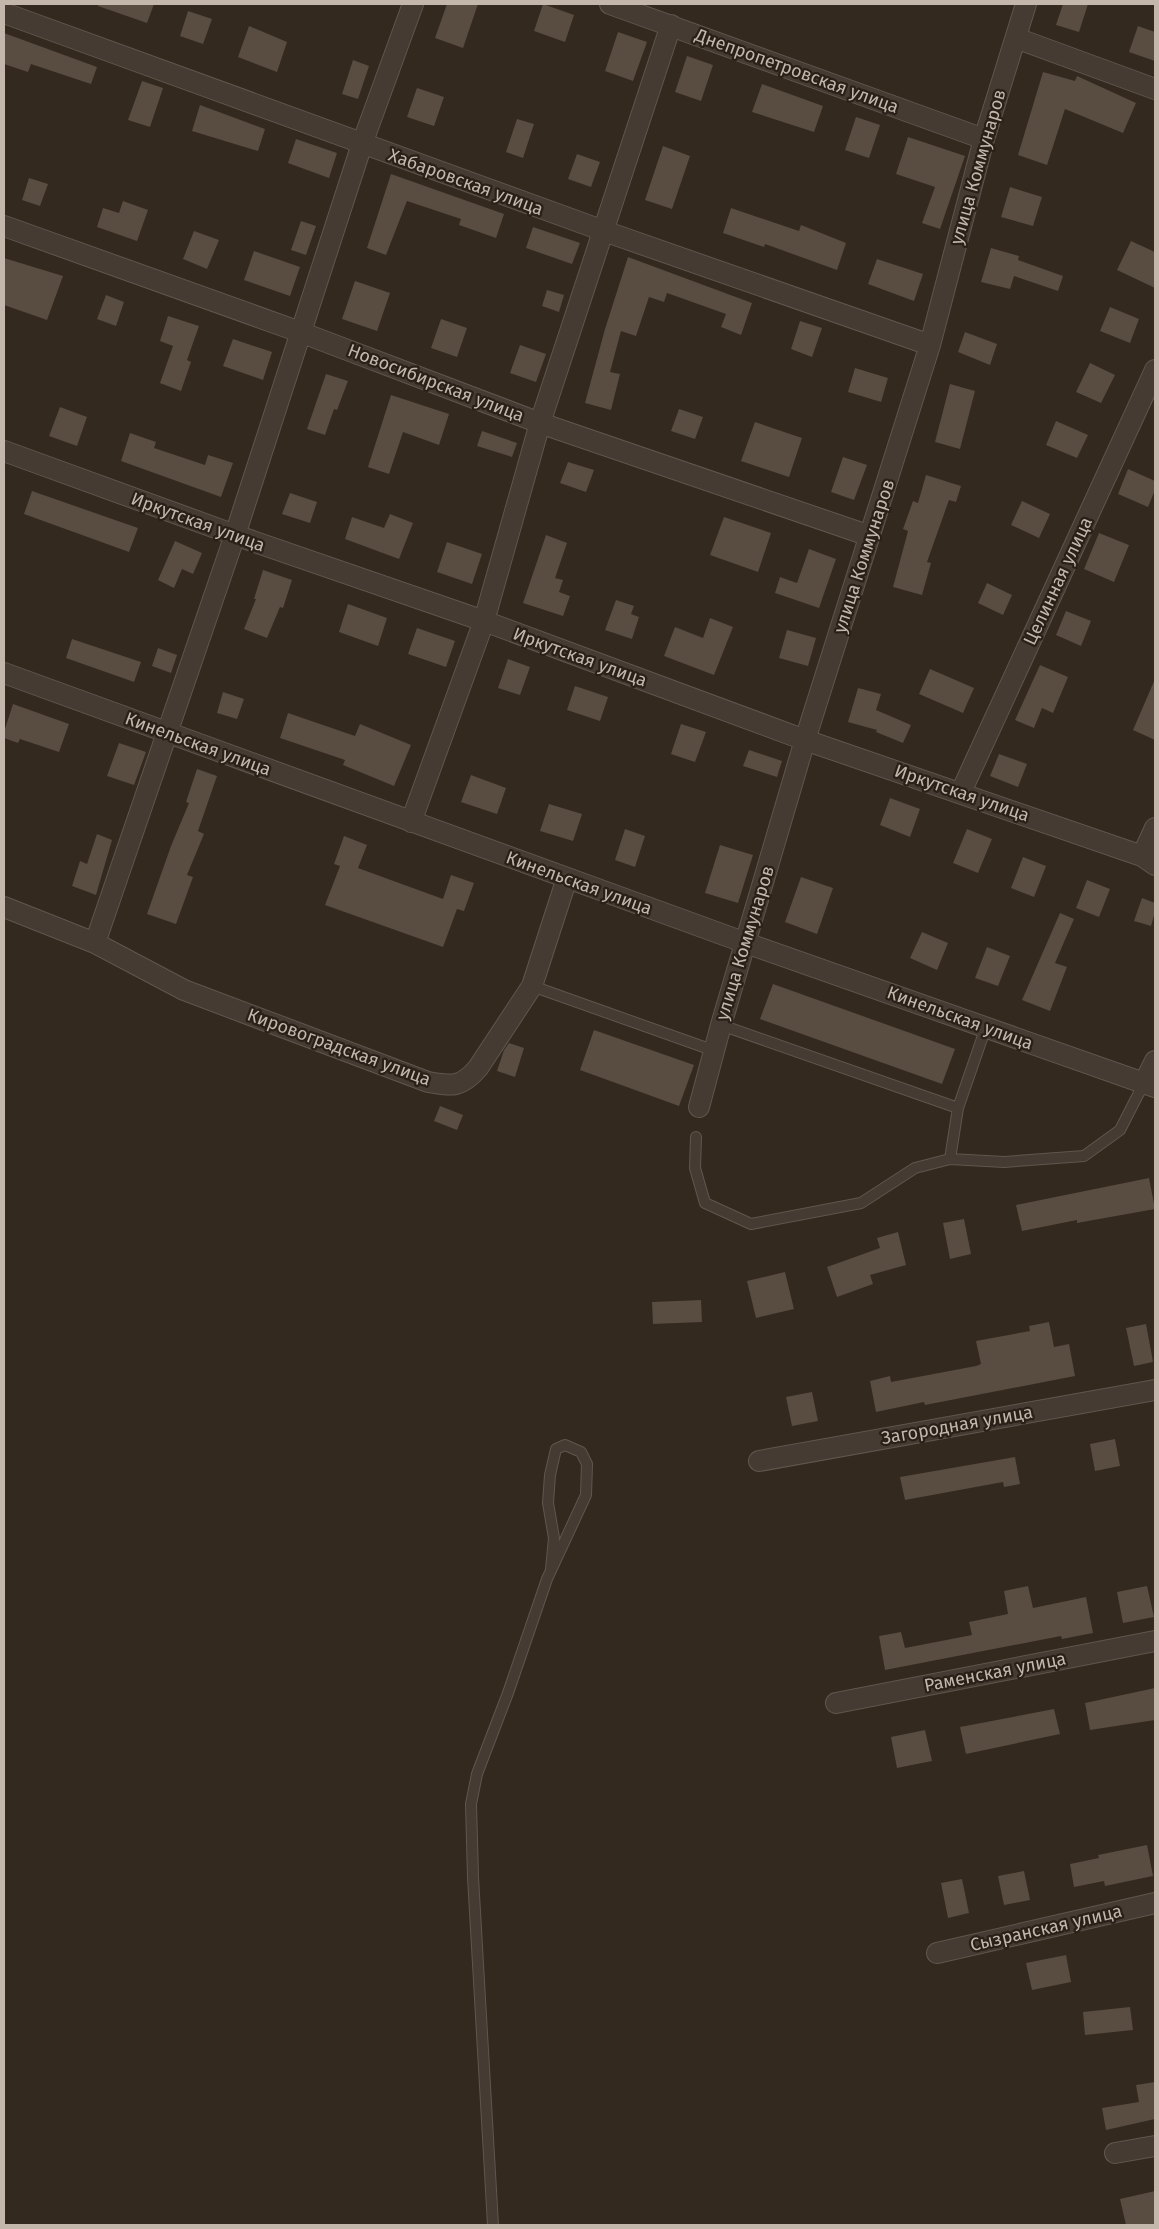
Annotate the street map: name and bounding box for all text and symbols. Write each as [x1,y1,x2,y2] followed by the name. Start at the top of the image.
[691,24,902,118] street label: Днепропетровская улица
[945,87,1011,247] street label: улица Коммунаров
[386,144,546,220] street label: Хабаровская улица
[345,339,527,427] street label: Новосибирская улица
[829,476,899,636] street label: улица Коммунаров
[128,488,268,556] street label: Иркутская улица
[1019,513,1097,649] street label: Целинная улица
[510,623,650,691] street label: Иркутская улица
[122,707,274,781] street label: Кинельская улица
[892,760,1032,826] street label: Иркутская улица
[503,846,655,920] street label: Кинельская улица
[711,863,779,1023] street label: улица Коммунаров
[884,981,1036,1055] street label: Кинельская улица
[244,1004,434,1090] street label: Кировоградская улица
[880,1401,1034,1449] street label: Загородная улица
[922,1647,1068,1697] street label: Раменская улица
[968,1900,1124,1956] street label: Сызранская улица

